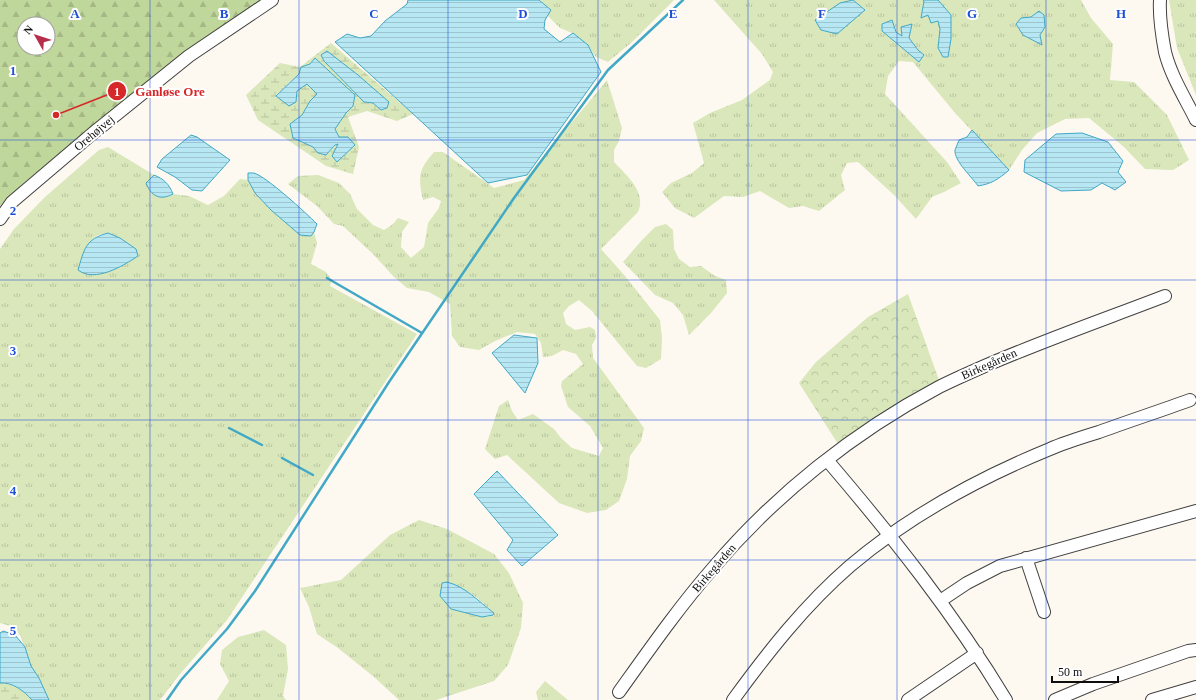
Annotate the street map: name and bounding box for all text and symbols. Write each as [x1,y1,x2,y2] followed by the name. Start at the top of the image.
[70,6,80,21] text: A
[220,6,229,21] text: B
[369,6,379,21] text: C
[518,6,528,21] text: D
[669,6,677,21] text: E
[818,6,826,21] text: F
[967,6,977,21] text: G
[1116,6,1126,21] text: H
[16,16,56,56] north arrow
[21,23,35,37] text: N
[10,63,16,78] text: 1
[107,79,212,104] callout: Ganløse Ore
[135,84,205,99] text: Ganløse Ore
[114,85,120,99] text: 1
[71,112,117,154] street label: Orehøjvej
[10,203,16,218] text: 2
[10,343,17,358] text: 3
[959,346,1019,382] street label: Birkegården
[10,483,17,498] text: 4
[689,541,739,595] street label: Birkegården
[10,623,17,638] text: 5
[1052,658,1118,684] scale bar
[1058,665,1083,679] text: 50 m

